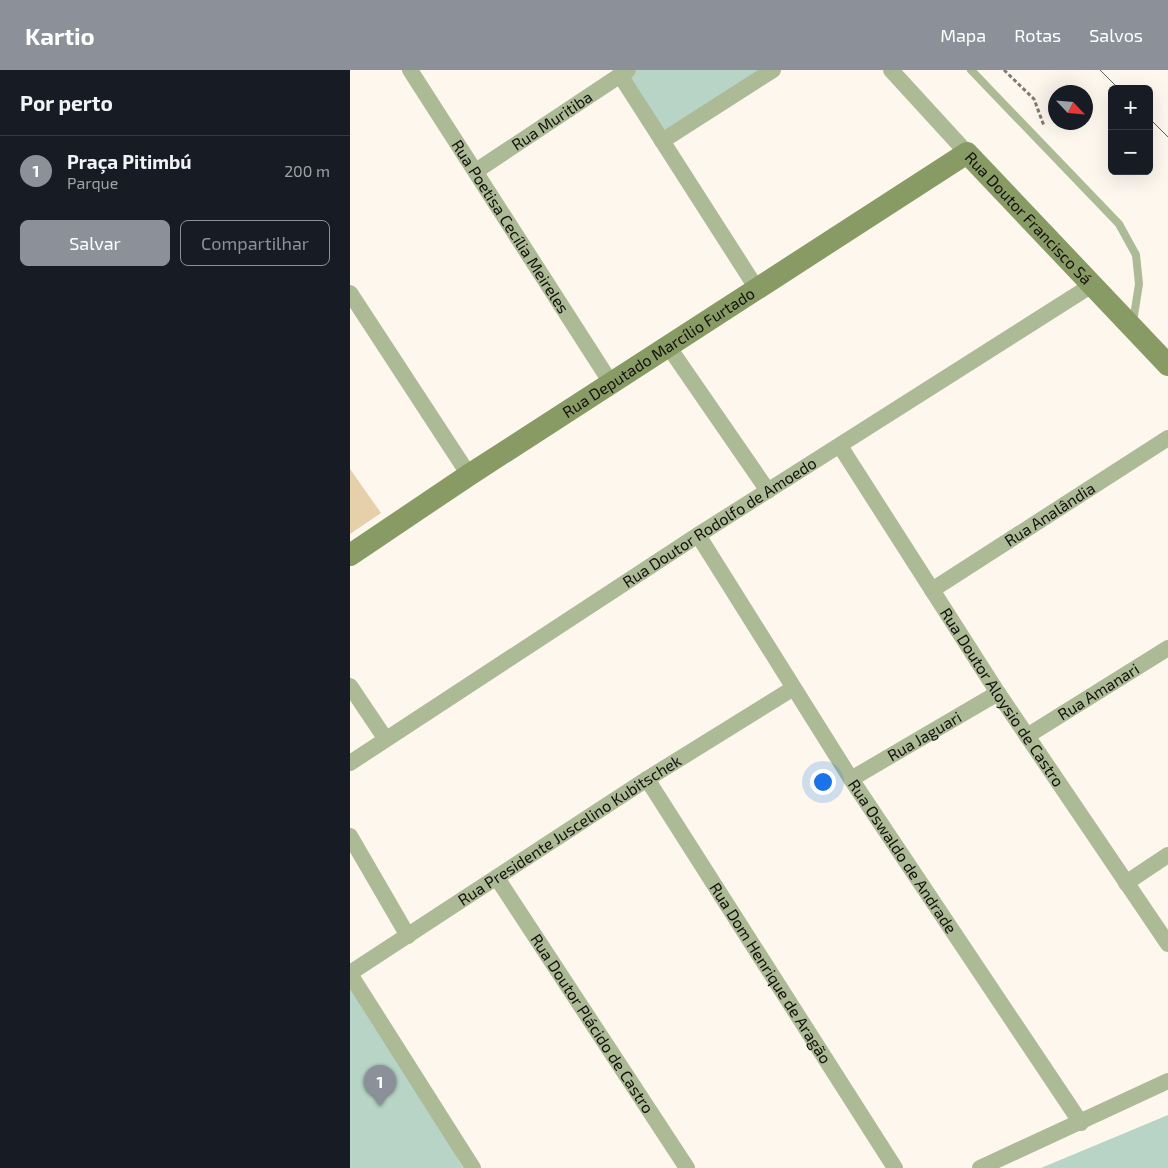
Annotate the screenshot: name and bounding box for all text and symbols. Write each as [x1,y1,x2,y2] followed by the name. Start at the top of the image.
[25,21,95,50] text: Kartio
[940,24,986,46] text: Mapa
[1014,24,1061,46] text: Rotas
[1089,24,1143,46] text: Salvos
[1048,85,1093,130] north arrow
[1108,85,1153,175] map controls
[1108,85,1153,130] button: +
[508,87,595,154] street label: Rua Muritiba
[20,90,113,115] text: Por perto
[1108,130,1153,175] button: −
[448,136,574,317] street label: Rua Poetisa Cecília Meireles
[962,147,1096,288] street label: Rua Doutor Francisco Sá
[67,150,192,173] text: Praça Pitimbú
[33,161,39,180] text: 1
[284,161,330,180] text: 200 m
[67,173,118,192] text: Parque
[20,220,170,266] button: Salvar
[180,220,330,266] button: Compartilhar
[558,283,758,421] street label: Rua Deputado Marcílio Furtado
[619,453,820,591] street label: Rua Doutor Rodolfo de Amoedo
[1001,478,1098,550] street label: Rua Analândia
[937,604,1069,790] street label: Rua Doutor Aloysio de Castro
[1054,659,1142,724] street label: Rua Amanari
[884,707,965,765] street label: Rua Jaguari
[454,750,684,909] street label: Rua Presidente Juscelino Kubitschek
[810,769,836,795] your location
[845,775,961,937] street label: Rua Oswaldo de Andrade
[706,879,836,1067] street label: Rua Dom Henrique de Aragão
[527,930,658,1117] street label: Rua Doutor Plácido de Castro
[364,1065,396,1106] pin: 1

